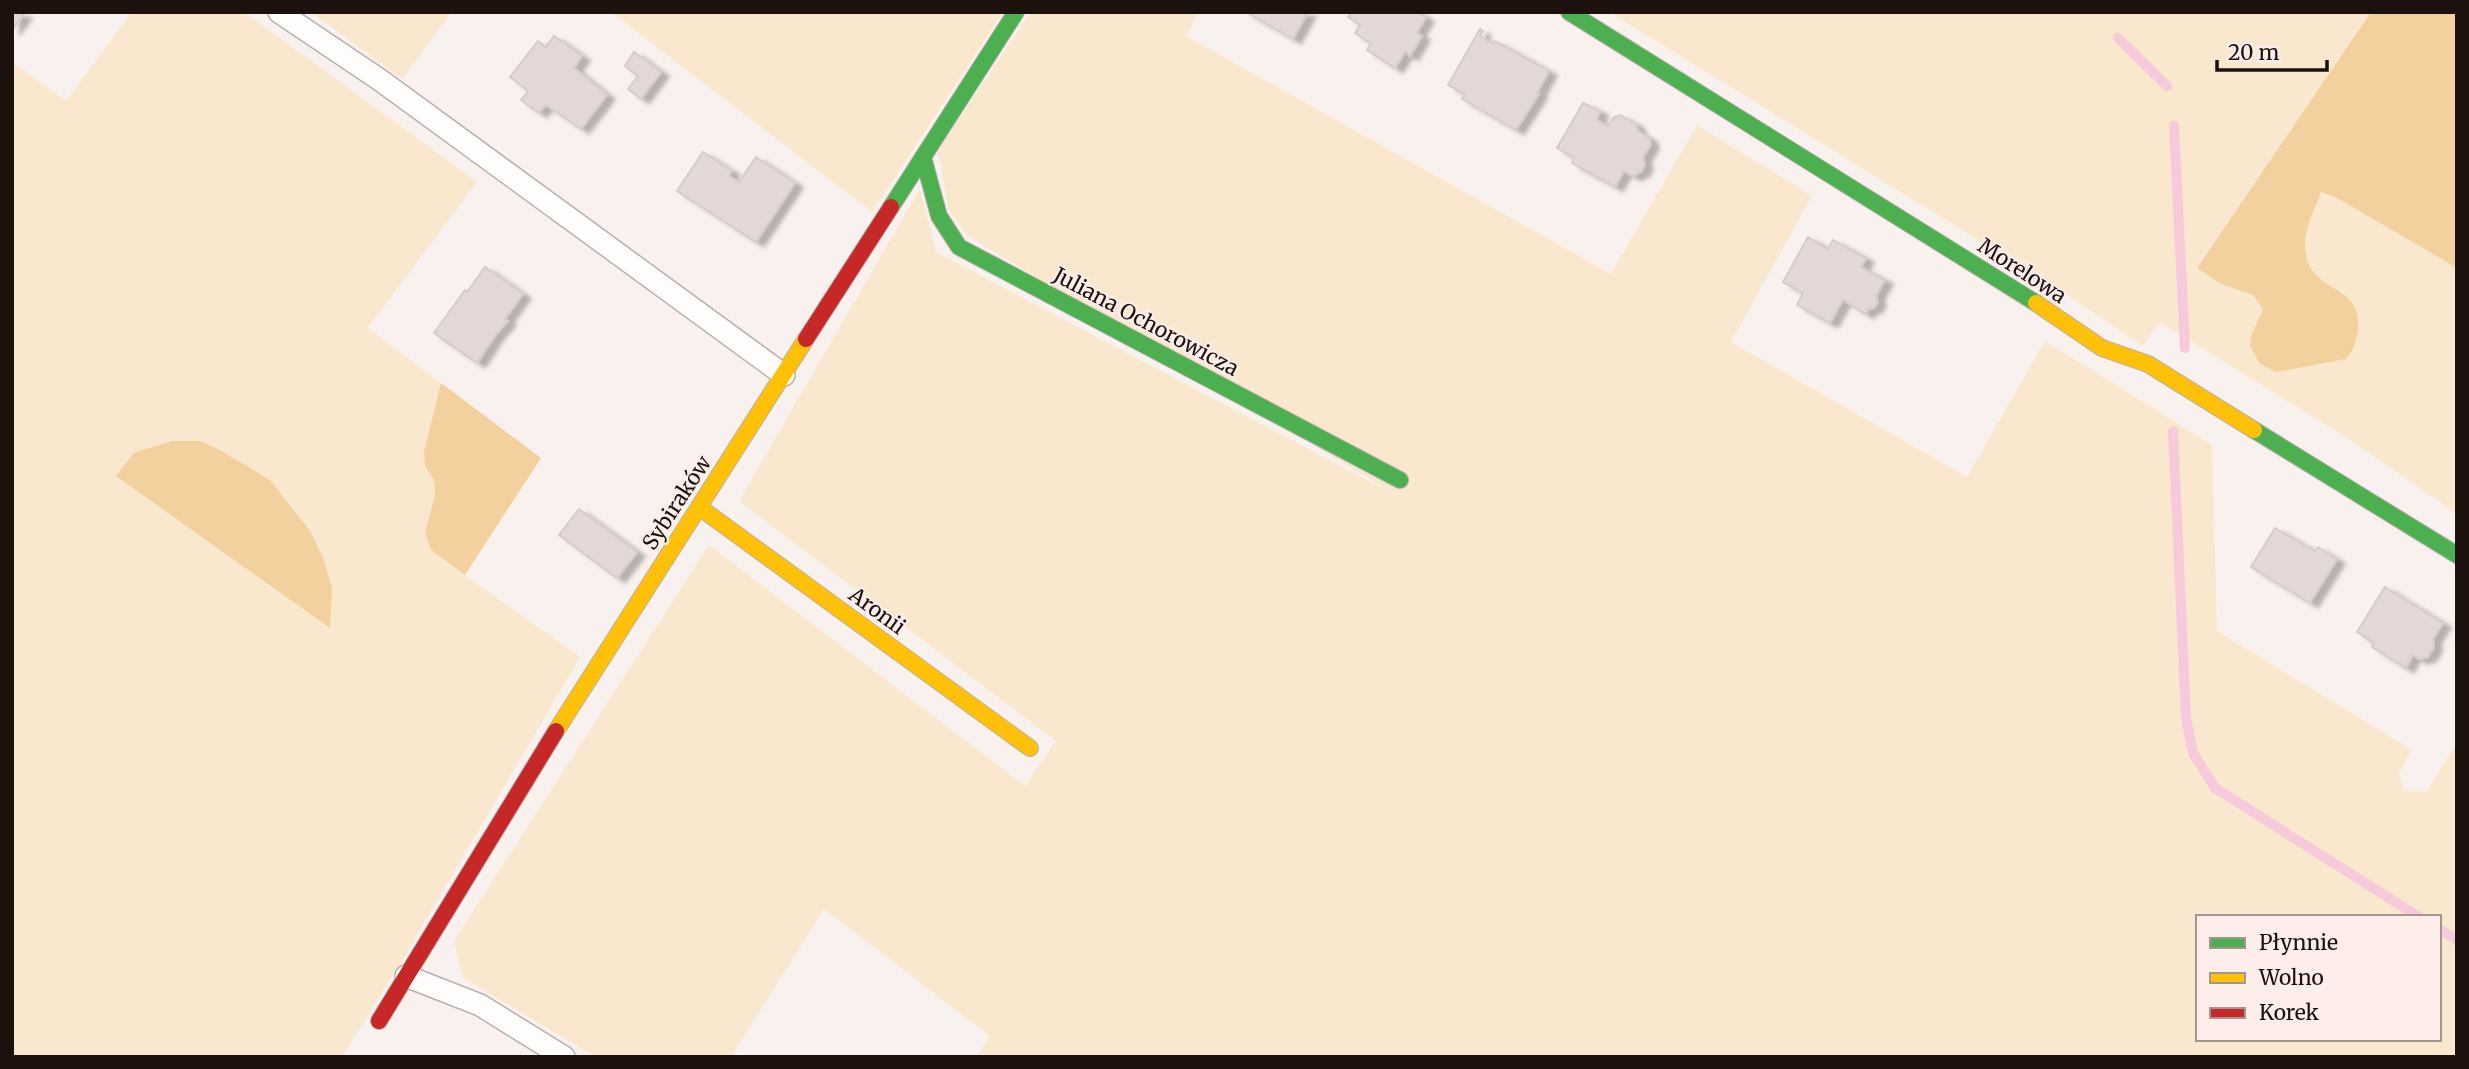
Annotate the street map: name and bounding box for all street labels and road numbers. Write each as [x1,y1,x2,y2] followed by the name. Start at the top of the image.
[1973,232,2072,309] street label: Morelowa
[1048,261,1244,382] street label: Juliana Ochorowicza
[636,450,717,555] street label: Sybiraków
[843,580,911,640] street label: Aronii

